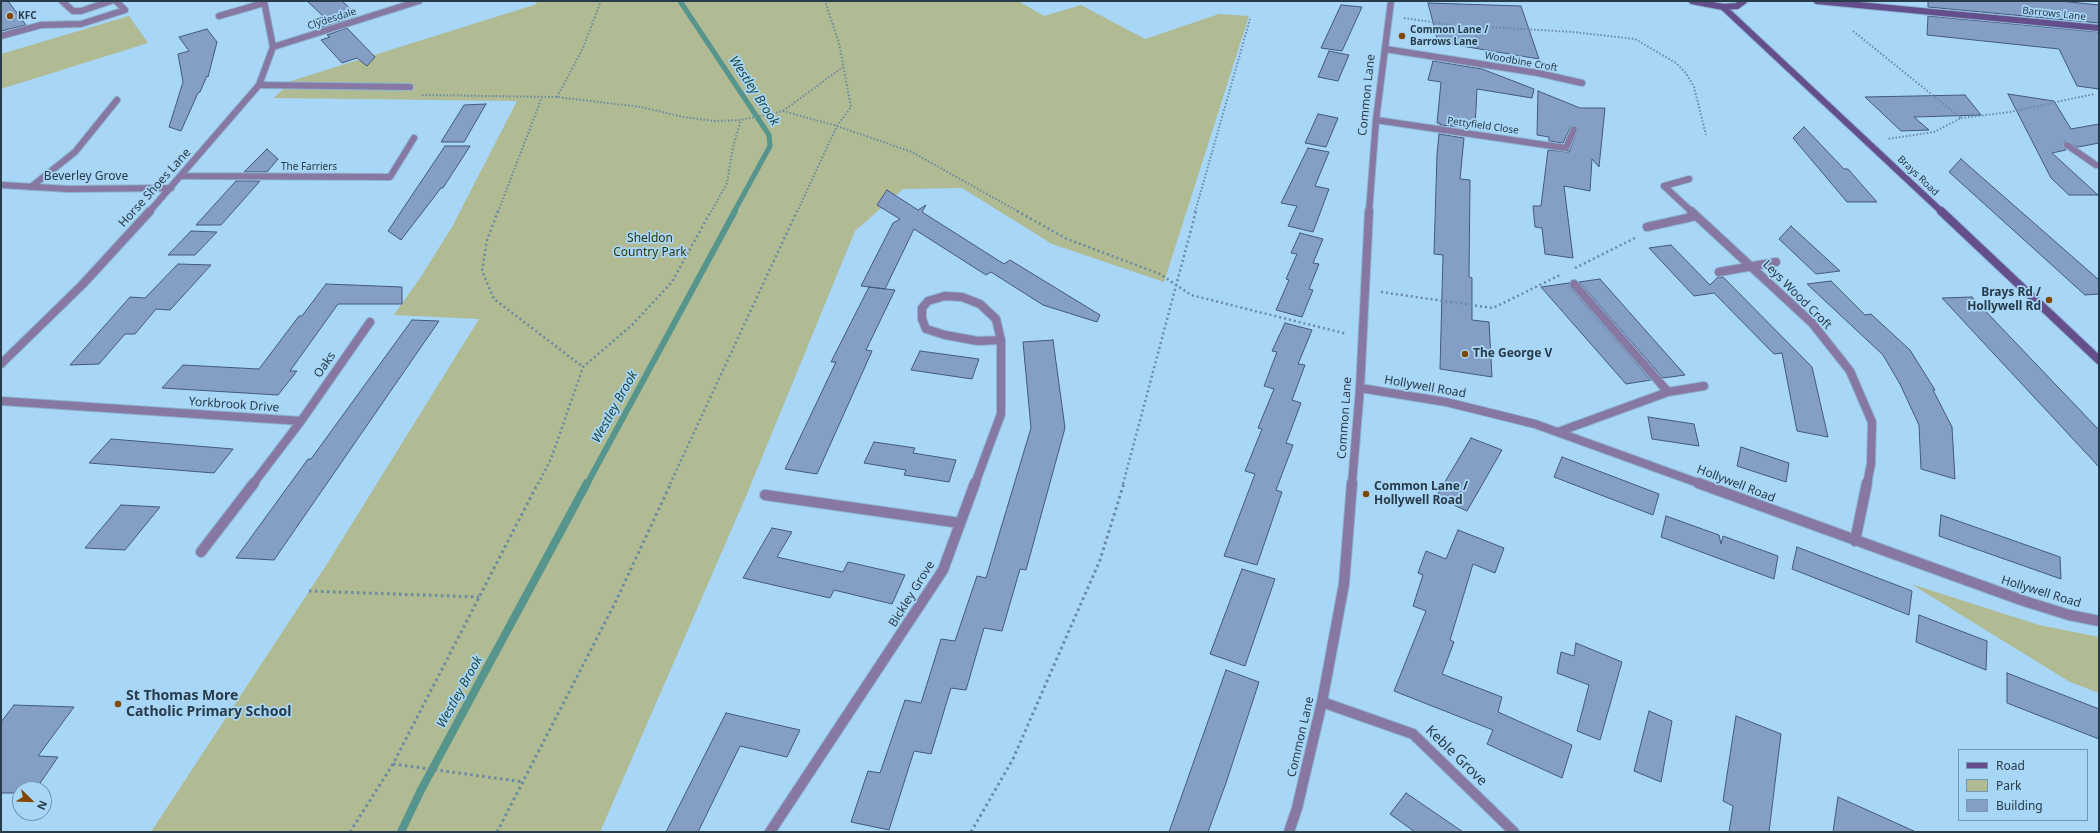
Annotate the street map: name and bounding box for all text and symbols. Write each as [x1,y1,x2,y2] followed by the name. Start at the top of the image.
[306,5,358,33] street label: Clydesdale
[2022,5,2086,23] street label: Barrows Lane
[18,10,37,22] place label: KFC
[5,11,15,21] marker: KFC
[1410,24,1488,48] place label: Common Lane / Barrows Lane
[1397,31,1407,41] marker: Common Lane / Barrows Lane
[1484,50,1558,74] street label: Woodbine Croft
[726,53,782,129] water label: Westley Brook
[1356,53,1378,137] street label: Common Lane
[1446,115,1520,137] street label: Pettyfield Close
[116,146,194,230] street label: Horse Shoes Lane
[1895,153,1941,199] street label: Brays Road
[281,161,337,173] street label: The Farriers
[44,170,128,184] street label: Beverley Grove
[613,232,687,260] park label: Sheldon Country Park
[1759,257,1835,333] street label: Leys Wood Croft
[1967,286,2041,314] place label: Brays Rd / Hollywell Rd
[2044,295,2054,305] marker: Brays Rd / Hollywell Rd
[1473,347,1552,361] place label: The George V
[311,349,339,381] street label: Oaks
[1460,349,1470,359] marker: The George V
[589,368,641,446] water label: Westley Brook
[1383,373,1467,401] street label: Hollywell Road
[1335,376,1355,460] street label: Common Lane
[188,395,280,415] street label: Yorkbrook Drive
[1695,462,1777,506] street label: Hollywell Road
[1374,480,1468,508] place label: Common Lane / Hollywell Road
[1361,489,1371,499] marker: Common Lane / Hollywell Road
[886,558,938,630] street label: Bickley Grove
[1999,573,2083,611] street label: Hollywell Road
[434,653,486,731] water label: Westley Brook
[126,688,291,720] place label: St Thomas More Catholic Primary School
[1285,695,1317,779] street label: Common Lane
[113,699,123,709] marker: St Thomas More Catholic Primary School
[1422,722,1490,790] street label: Keble Grove
[1958,749,2088,821] legend
[1996,757,2025,774] text: Road
[1996,777,2021,794] text: Park
[12,781,52,821] north arrow
[1996,797,2043,814] text: Building
[34,798,51,813] text: N

